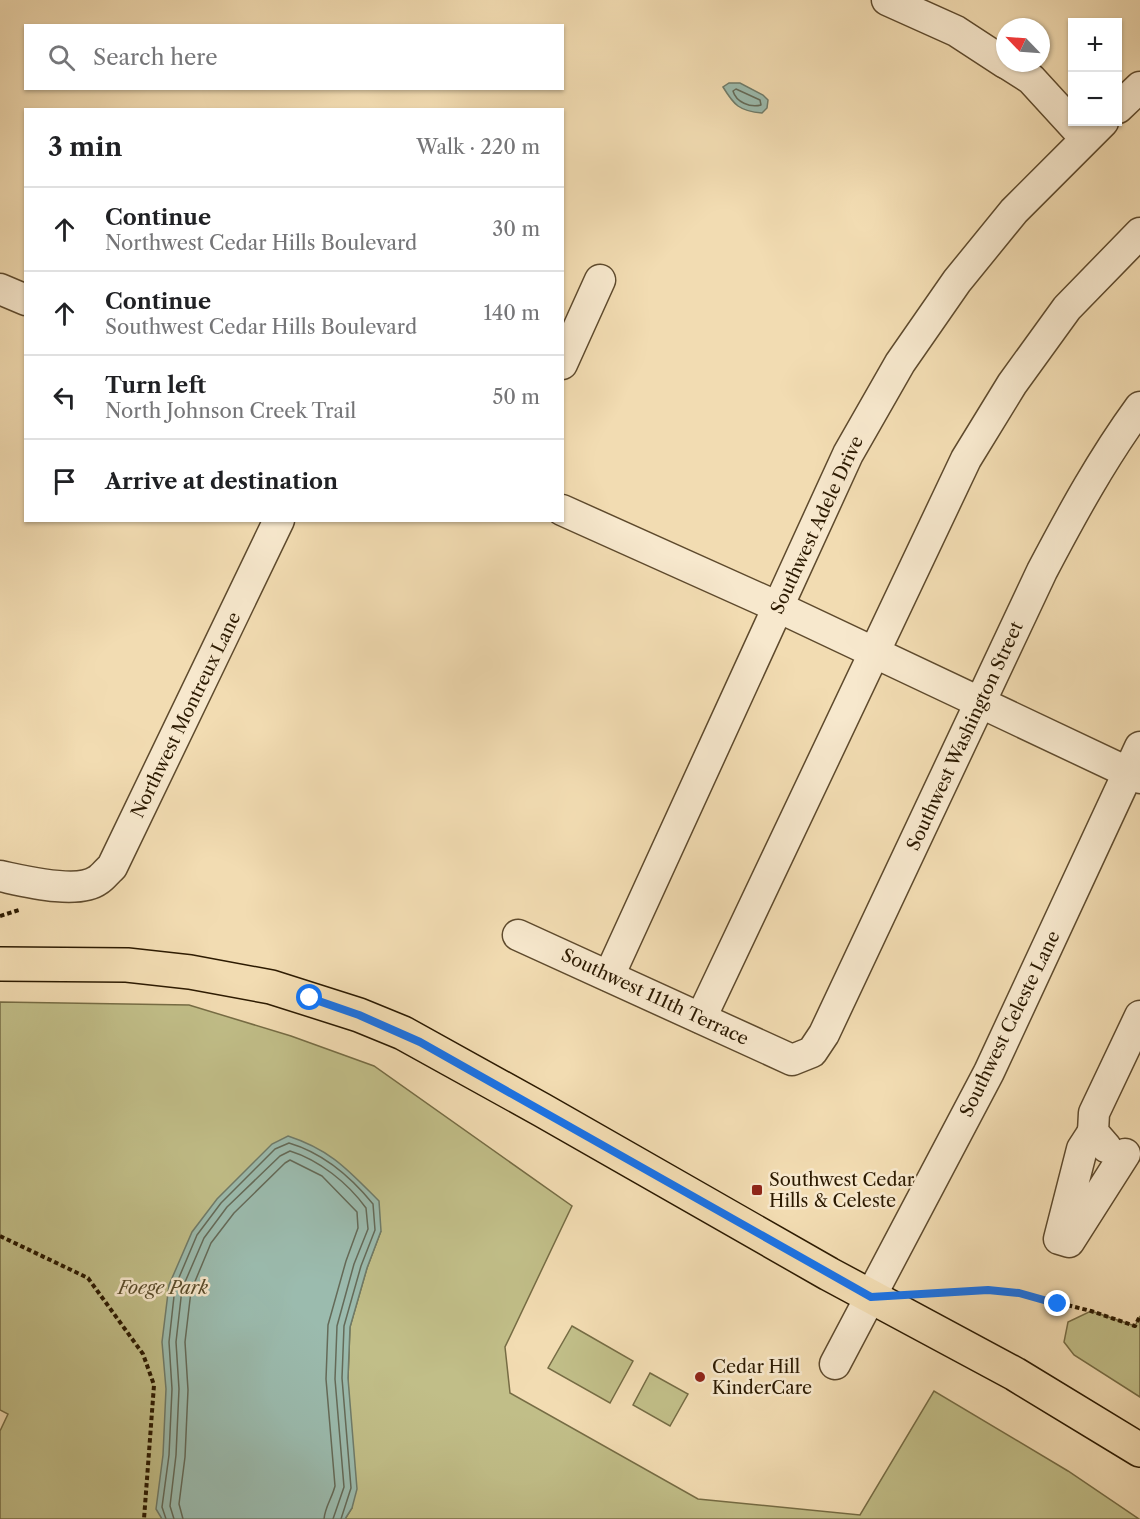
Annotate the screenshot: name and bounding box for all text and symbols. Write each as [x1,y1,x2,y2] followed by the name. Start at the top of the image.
[996,18,1050,72] north arrow
[1068,18,1122,126] map controls
[1068,18,1122,72] button: +
[24,24,564,90] search box
[45,41,78,74] icon: search
[93,44,218,71] text: Search here
[1068,72,1122,126] button: −
[48,131,122,163] text: 3 min
[416,135,540,159] text: Walk · 220 m
[105,204,211,231] text: Continue
[48,213,81,246] icon: ahead
[492,217,540,241] text: 30 m
[105,231,417,255] text: Northwest Cedar Hills Boulevard
[105,288,211,315] text: Continue
[48,297,81,330] icon: ahead
[483,301,540,325] text: 140 m
[105,315,417,339] text: Southwest Cedar Hills Boulevard
[105,372,206,399] text: Turn left
[48,381,81,414] icon: left
[493,385,540,409] text: 50 m
[105,399,356,423] text: North Johnson Creek Trail
[766,433,868,617] street label: Southwest Adele Drive
[48,465,81,498] icon: arrive
[105,468,338,495] text: Arrive at destination
[127,609,245,821] street label: Northwest Montreux Lane
[902,617,1028,854] street label: Southwest Washington Street
[955,927,1065,1121] street label: Southwest Celeste Lane
[558,944,752,1050] street label: Southwest 111th Terrace
[296,984,322,1010] route start
[769,1169,915,1212] place label: Southwest Cedar Hills & Celeste
[750,1183,764,1197] marker: Southwest Cedar Hills & Celeste
[116,1277,209,1299] park label: Foege Park
[1044,1290,1070,1316] route end
[712,1356,812,1399] place label: Cedar Hill KinderCare
[693,1370,707,1384] marker: Cedar Hill KinderCare

